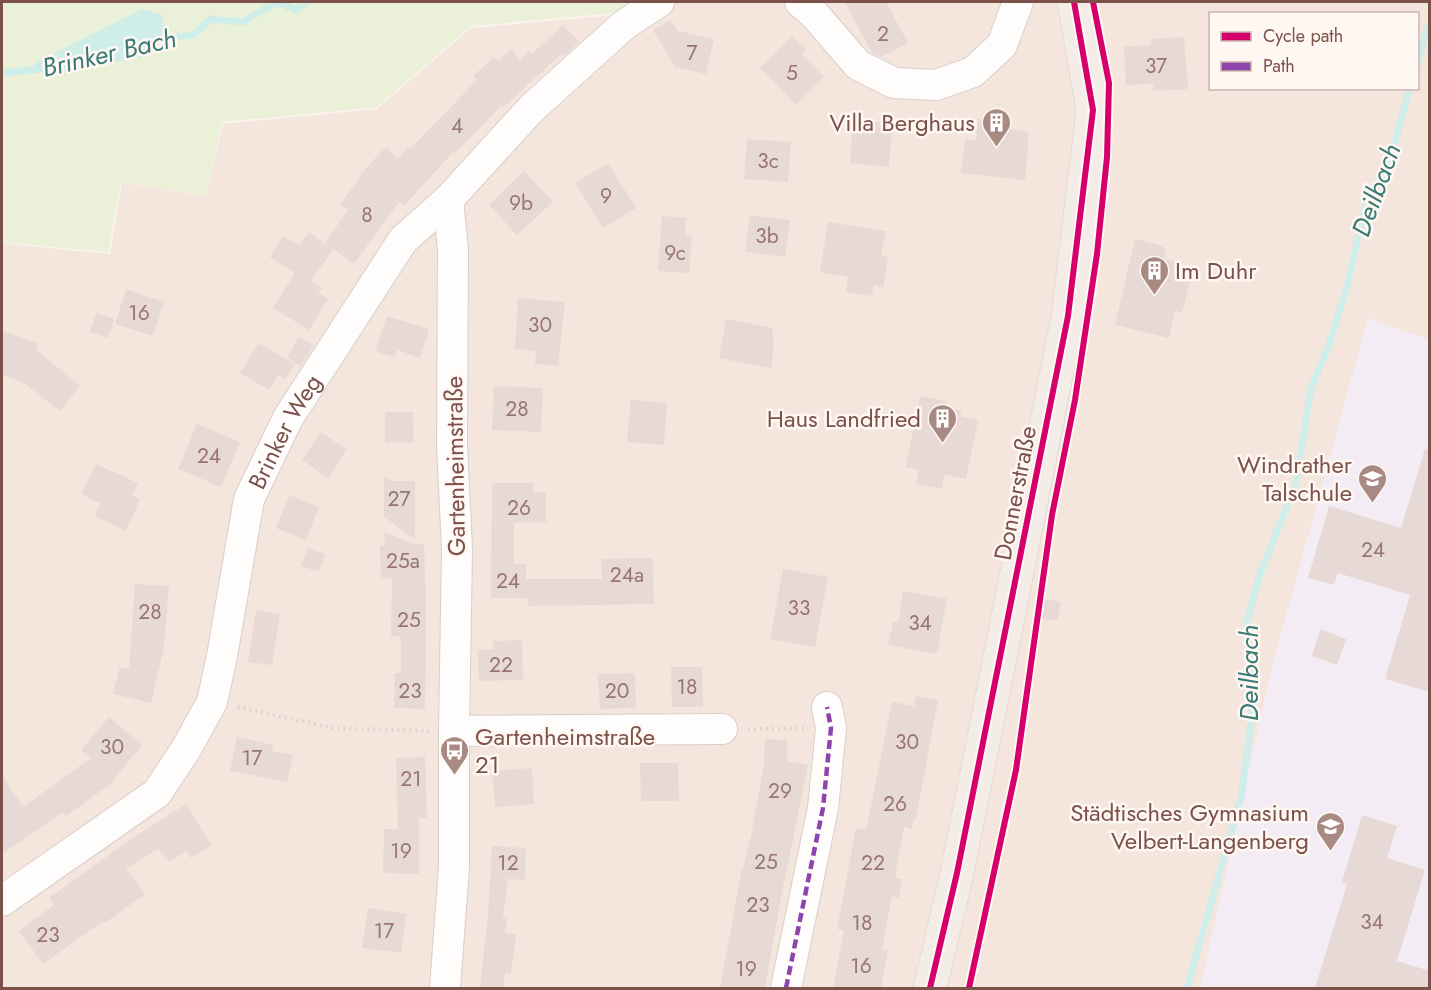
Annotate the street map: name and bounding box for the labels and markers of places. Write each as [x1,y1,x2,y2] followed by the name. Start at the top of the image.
[829,105,975,140] place label: Villa Berghaus
[980,106,1012,148] building icon: Villa Berghaus
[1175,253,1257,288] place label: Im Duhr
[1138,254,1170,296] building icon: Im Duhr
[767,401,921,436] place label: Haus Landfried
[926,402,958,444] building icon: Haus Landfried
[1237,447,1353,510] place label: Windrather Talschule
[1357,462,1389,504] school or university icon: Windrather Talschule
[475,719,655,782] place label: Gartenheimstraße 21
[438,734,470,776] bus stop icon: Gartenheimstraße 21
[1070,795,1309,858] place label: Städtisches Gymnasium Velbert-Langenberg
[1314,810,1346,852] school or university icon: Städtisches Gymnasium Velbert-Langenberg

